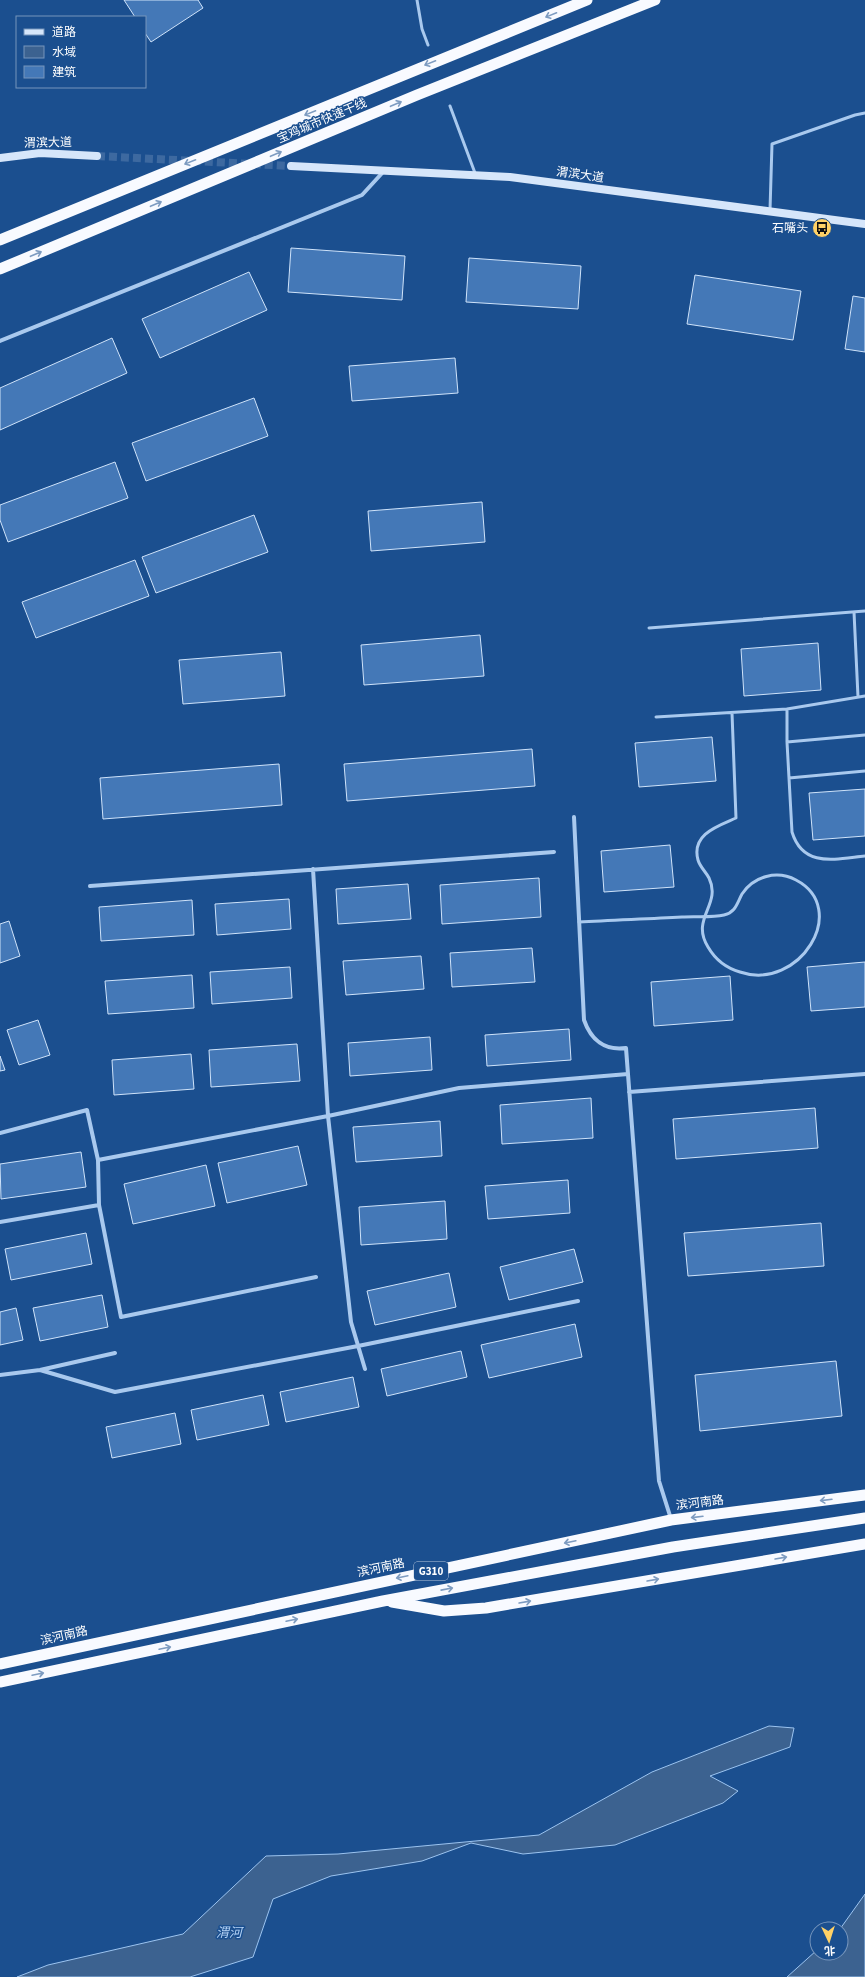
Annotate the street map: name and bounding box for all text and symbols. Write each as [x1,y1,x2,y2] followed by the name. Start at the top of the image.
[545,11,557,19] one-way arrow
[16,16,146,88] legend
[52,24,76,41] text: 道路
[52,44,76,61] text: 水域
[425,60,437,68] one-way arrow
[52,64,76,81] text: 建筑
[274,94,370,148] street label: 宝鸡城市快速干线
[390,99,402,107] one-way arrow
[304,109,316,117] one-way arrow
[24,134,72,152] street label: 渭滨大道
[270,149,282,157] one-way arrow
[184,159,196,167] one-way arrow
[555,163,605,187] street label: 渭滨大道
[150,199,162,207] one-way arrow
[811,217,833,239] bus stop icon: 石嘴头
[772,220,808,237] place label: 石嘴头
[30,249,42,257] one-way arrow
[675,1492,725,1514] street label: 滨河南路
[820,1496,833,1504] one-way arrow
[691,1513,704,1521] one-way arrow
[564,1538,577,1546] one-way arrow
[774,1554,787,1562] one-way arrow
[356,1555,406,1581] street label: 滨河南路
[414,1562,448,1580] road number: G310
[395,1574,408,1582] one-way arrow
[646,1576,659,1584] one-way arrow
[440,1584,453,1592] one-way arrow
[518,1598,531,1606] one-way arrow
[286,1616,299,1624] one-way arrow
[39,1622,89,1650] street label: 滨河南路
[159,1643,172,1651] one-way arrow
[31,1670,44,1678] one-way arrow
[809,1921,849,1961] north arrow
[216,1924,245,1942] water label: 渭河
[824,1943,836,1958] text: 北

